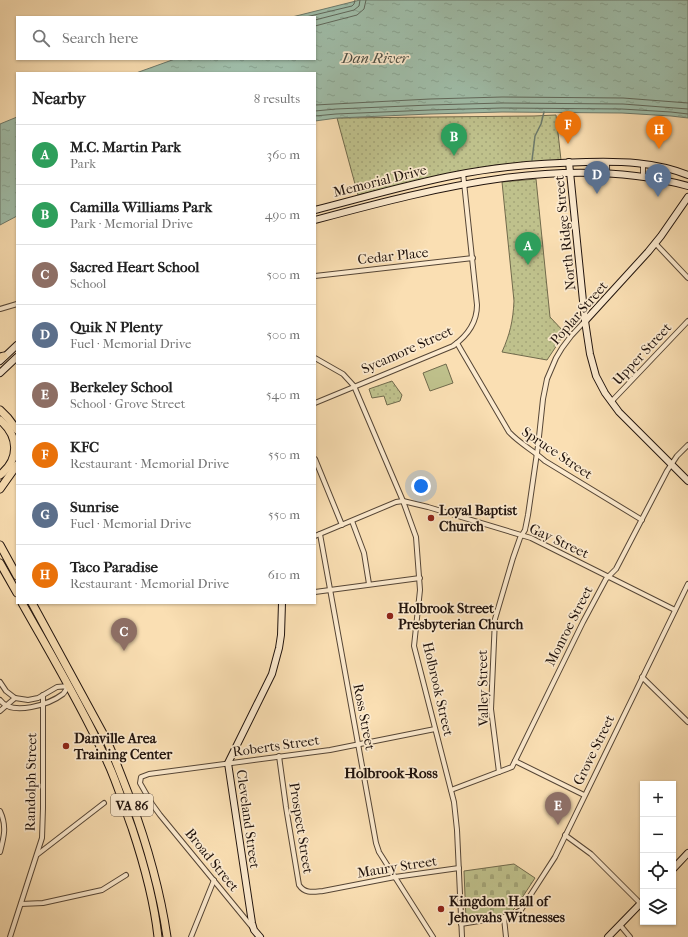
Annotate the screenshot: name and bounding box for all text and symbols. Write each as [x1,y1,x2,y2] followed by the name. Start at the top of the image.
[16,16,316,60] search box
[30,27,52,49] icon: search
[62,29,138,47] text: Search here
[341,49,409,67] water label: Dan River
[32,88,86,108] text: Nearby
[254,91,300,106] text: 8 results
[555,111,581,144] pin: F
[646,116,672,149] pin: H
[441,123,467,156] pin: B
[70,138,181,156] text: M.C. Martin Park
[41,147,49,162] text: A
[267,147,300,162] text: 360 m
[70,156,96,171] text: Park
[331,161,429,201] street label: Memorial Drive
[584,161,610,194] pin: D
[645,164,671,197] pin: G
[551,175,579,291] street label: North Ridge Street
[70,198,212,216] text: Camilla Williams Park
[41,207,49,222] text: B
[265,207,300,222] text: 490 m
[70,216,193,231] text: Park · Memorial Drive
[515,232,541,265] pin: A
[357,244,429,268] street label: Cedar Place
[70,258,199,276] text: Sacred Heart School
[41,267,49,282] text: C
[266,267,300,282] text: 500 m
[70,276,106,291] text: School
[547,278,611,348] street label: Poplar Street
[70,318,162,336] text: Quik N Plenty
[609,319,675,389] street label: Upper Street
[359,322,455,378] street label: Sycamore Street
[40,327,50,342] text: D
[266,327,300,342] text: 500 m
[70,336,191,351] text: Fuel · Memorial Drive
[70,378,173,396] text: Berkeley School
[41,387,49,402] text: E
[266,387,300,402] text: 540 m
[70,396,185,411] text: School · Grove Street
[518,423,596,483] street label: Spruce Street
[70,438,99,456] text: KFC
[42,447,48,462] text: F
[268,447,300,462] text: 550 m
[70,456,229,471] text: Restaurant · Memorial Drive
[411,476,431,496] your location
[70,498,119,516] text: Sunrise
[439,502,518,535] place label: Loyal Baptist Church
[40,507,50,522] text: G
[268,507,300,522] text: 550 m
[426,513,436,523] marker: Loyal Baptist Church
[70,516,191,531] text: Fuel · Memorial Drive
[527,520,591,562] street label: Gay Street
[70,558,158,576] text: Taco Paradise
[40,567,50,582] text: H
[268,567,300,582] text: 610 m
[70,576,229,591] text: Restaurant · Memorial Drive
[542,583,596,669] street label: Monroe Street
[398,600,524,633] place label: Holbrook Street Presbyterian Church
[385,611,395,621] marker: Holbrook Street Presbyterian Church
[111,618,137,651] pin: C
[419,640,457,738] street label: Holbrook Street
[474,650,492,727] street label: Valley Street
[349,682,379,752] street label: Ross Street
[570,712,618,788] street label: Grove Street
[73,730,173,763] place label: Danville Area Training Center
[232,731,320,761] street label: Roberts Street
[22,733,40,831] street label: Randolph Street
[61,741,71,751] marker: Danville Area Training Center
[344,764,438,782] district label: Holbrook-Ross
[233,769,263,869] street label: Cleveland Street
[285,781,317,875] street label: Prospect Street
[640,781,676,925] map controls
[640,781,676,817] button: +
[545,792,571,825] pin: E
[111,794,153,816] road number: VA 86
[640,817,676,853] button: −
[181,825,243,895] street label: Broad Street
[356,852,438,882] street label: Maury Street
[640,853,676,889] button: locate
[640,889,676,925] button: layers
[447,893,566,926] place label: Kingdom Hall of Jehovahs Witnesses
[436,904,446,914] marker: Kingdom Hall of Jehovahs Witnesses

